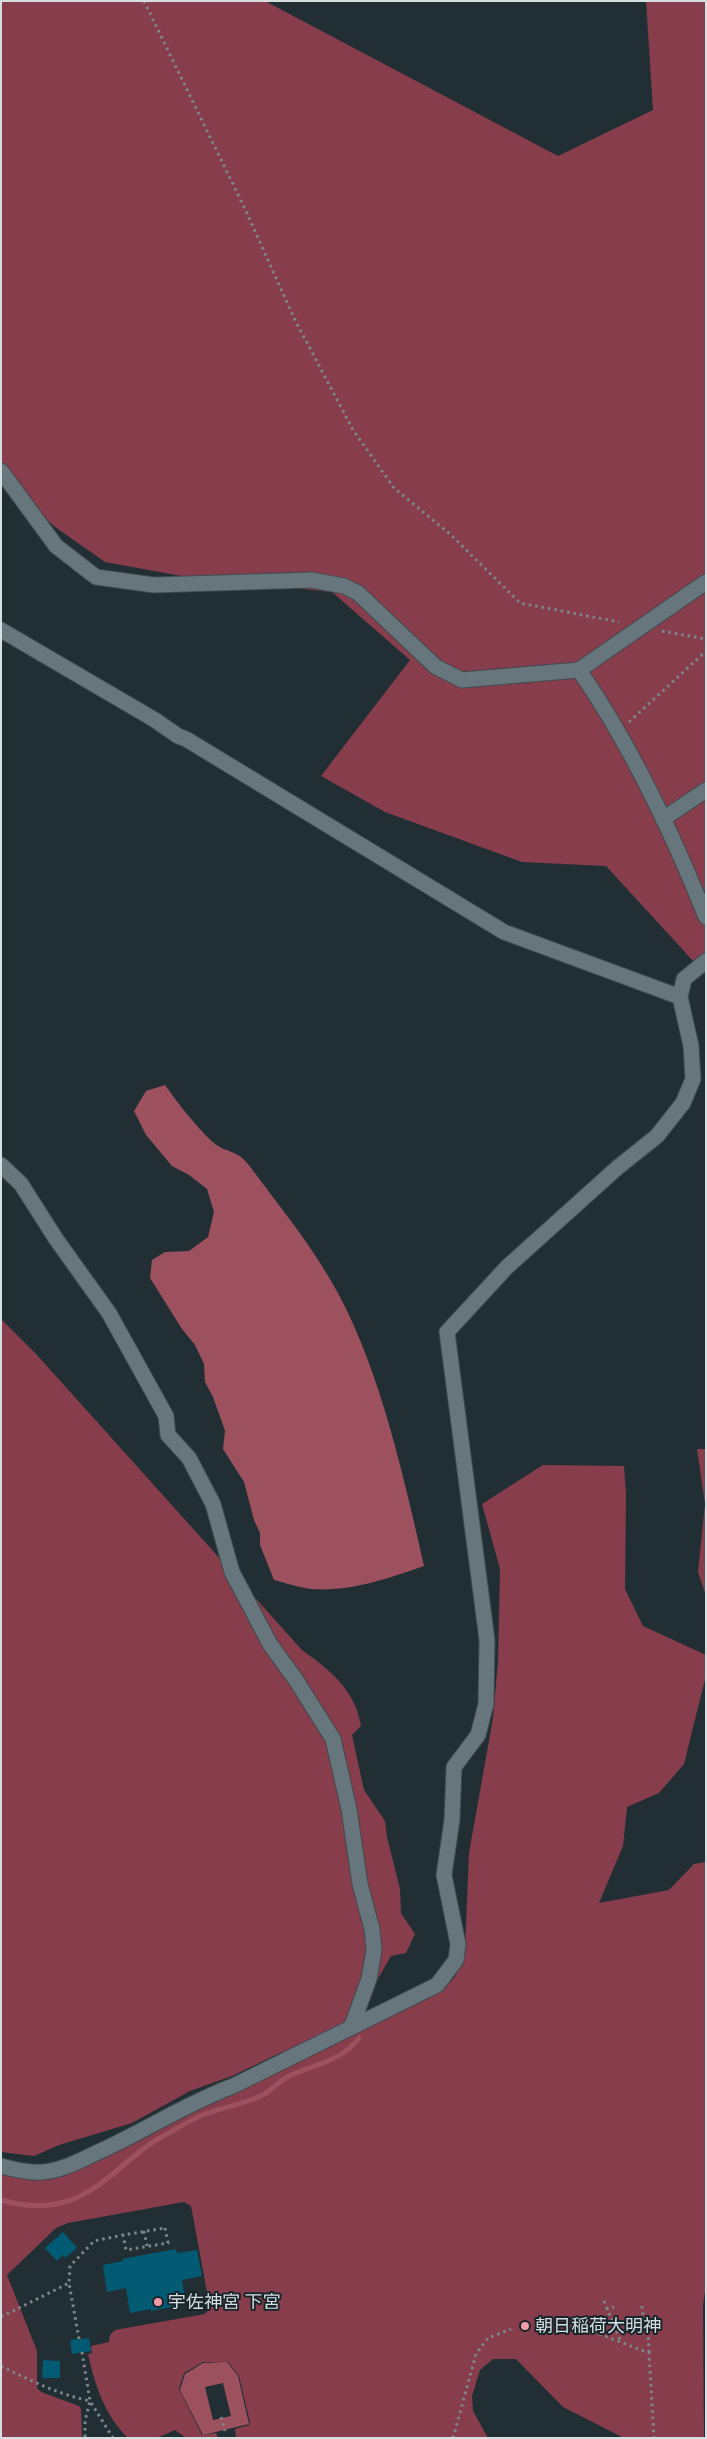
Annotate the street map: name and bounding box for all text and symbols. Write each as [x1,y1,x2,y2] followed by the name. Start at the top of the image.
[168,2291,281,2313] place label: 宇佐神宮 下宮
[152,2296,164,2308] marker: 宇佐神宮 下宮
[535,2315,661,2337] place label: 朝日稲荷大明神
[519,2320,531,2332] marker: 朝日稲荷大明神

